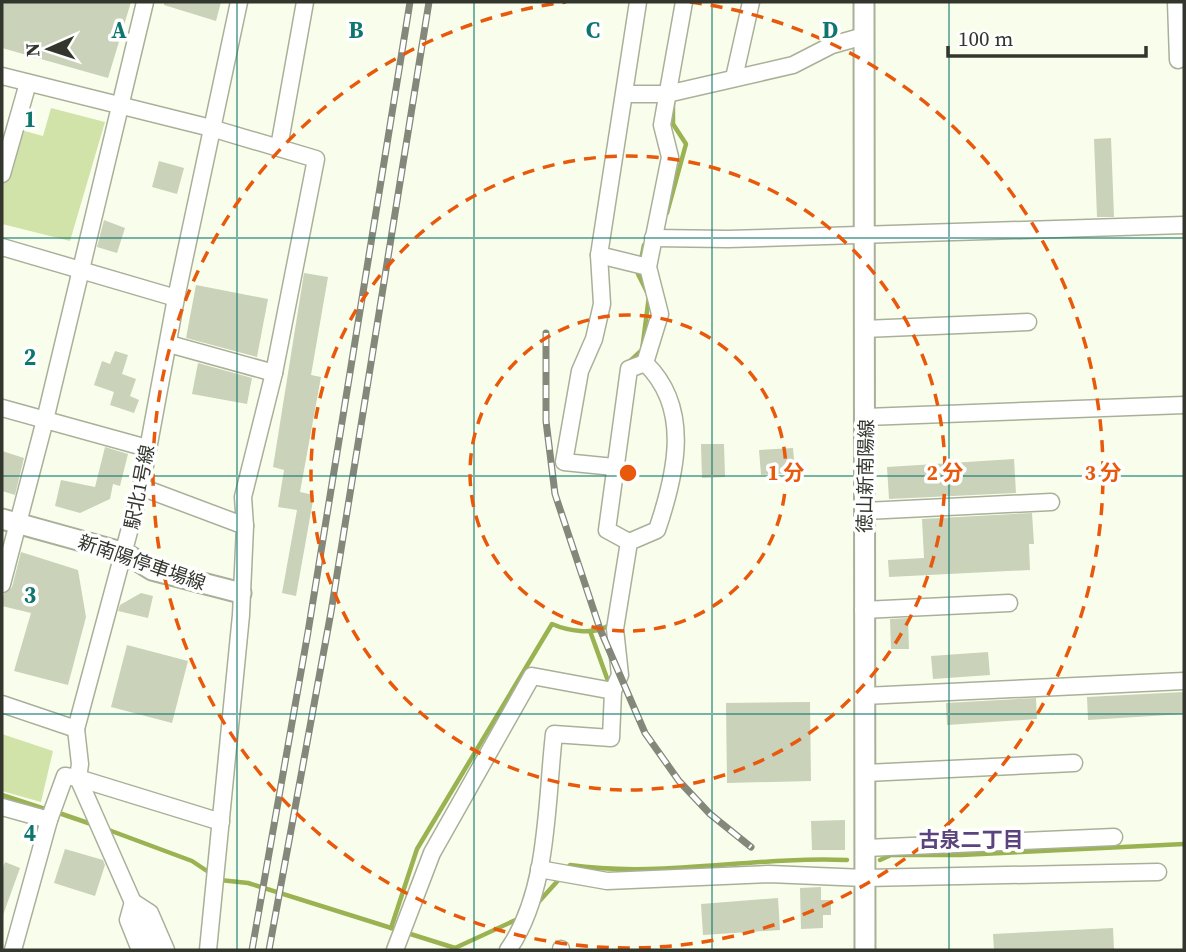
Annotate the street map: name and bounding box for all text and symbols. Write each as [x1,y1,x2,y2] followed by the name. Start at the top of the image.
[14,14,84,84] north arrow
[111,14,127,46] text: A
[349,14,364,46] text: B
[586,14,600,46] text: C
[822,14,838,46] text: D
[948,14,1146,58] scale bar
[958,24,1013,53] text: 100 m
[19,42,45,57] text: N
[24,103,36,135] text: 1
[24,341,36,373] text: 2
[851,419,879,533] street label: 徳山新南陽線
[118,443,160,531] street label: 駅北1号線
[768,458,804,487] text: 1 分
[927,458,963,487] text: 2 分
[1085,458,1121,487] text: 3 分
[616,461,640,485] centre of rings
[75,528,209,596] street label: 新南陽停車場線
[24,579,36,611] text: 3
[24,817,36,849] text: 4
[919,825,1024,854] district label: 古泉二丁目

